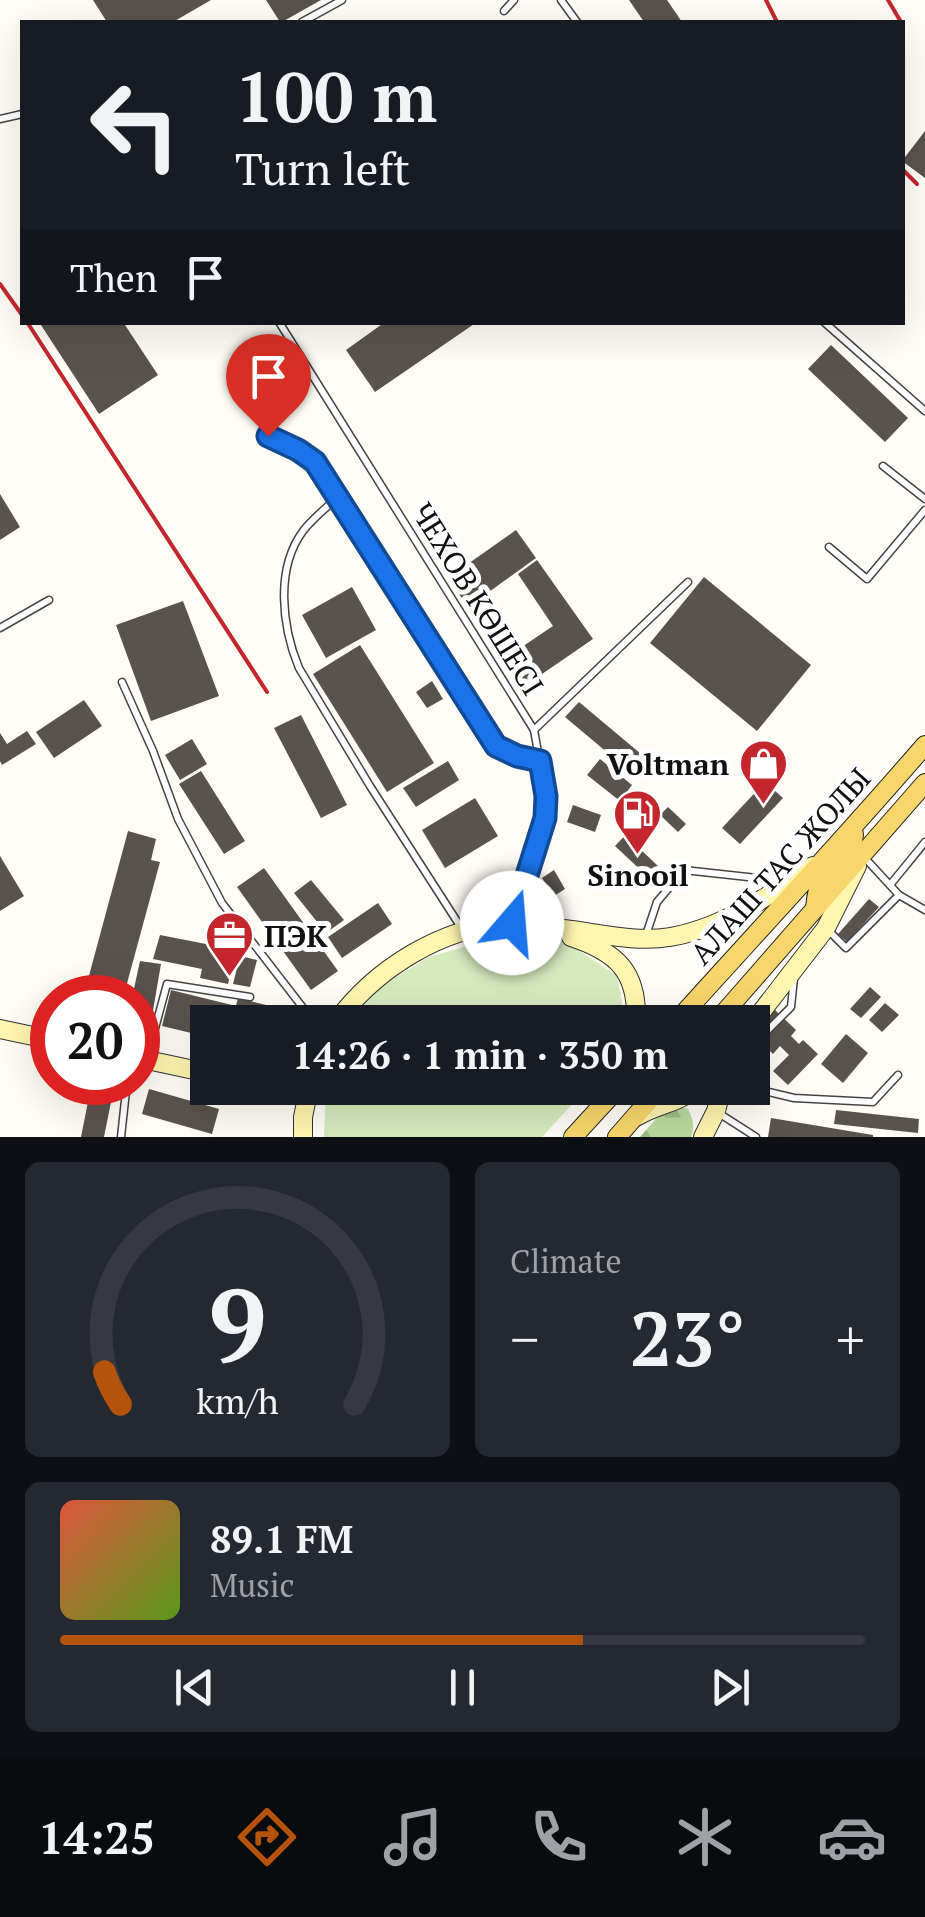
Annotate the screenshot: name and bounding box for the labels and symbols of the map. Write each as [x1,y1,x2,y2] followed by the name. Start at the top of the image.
[226,334,311,437] pin
[403,495,553,703] street label: ЧЕХОВ КӨШЕСІ
[738,738,790,806] shop icon: Voltman
[606,744,729,784] place label: Voltman
[681,759,879,973] street label: АЛАШ ТАС ЖОЛЫ
[612,788,664,856] fuel station icon: Sinooil
[587,855,689,895] place label: Sinooil
[460,871,564,975] position arrow
[203,910,255,978] office icon: ПЭК
[264,916,328,956] place label: ПЭК
[30,975,160,1105] speed limit sign: 20

